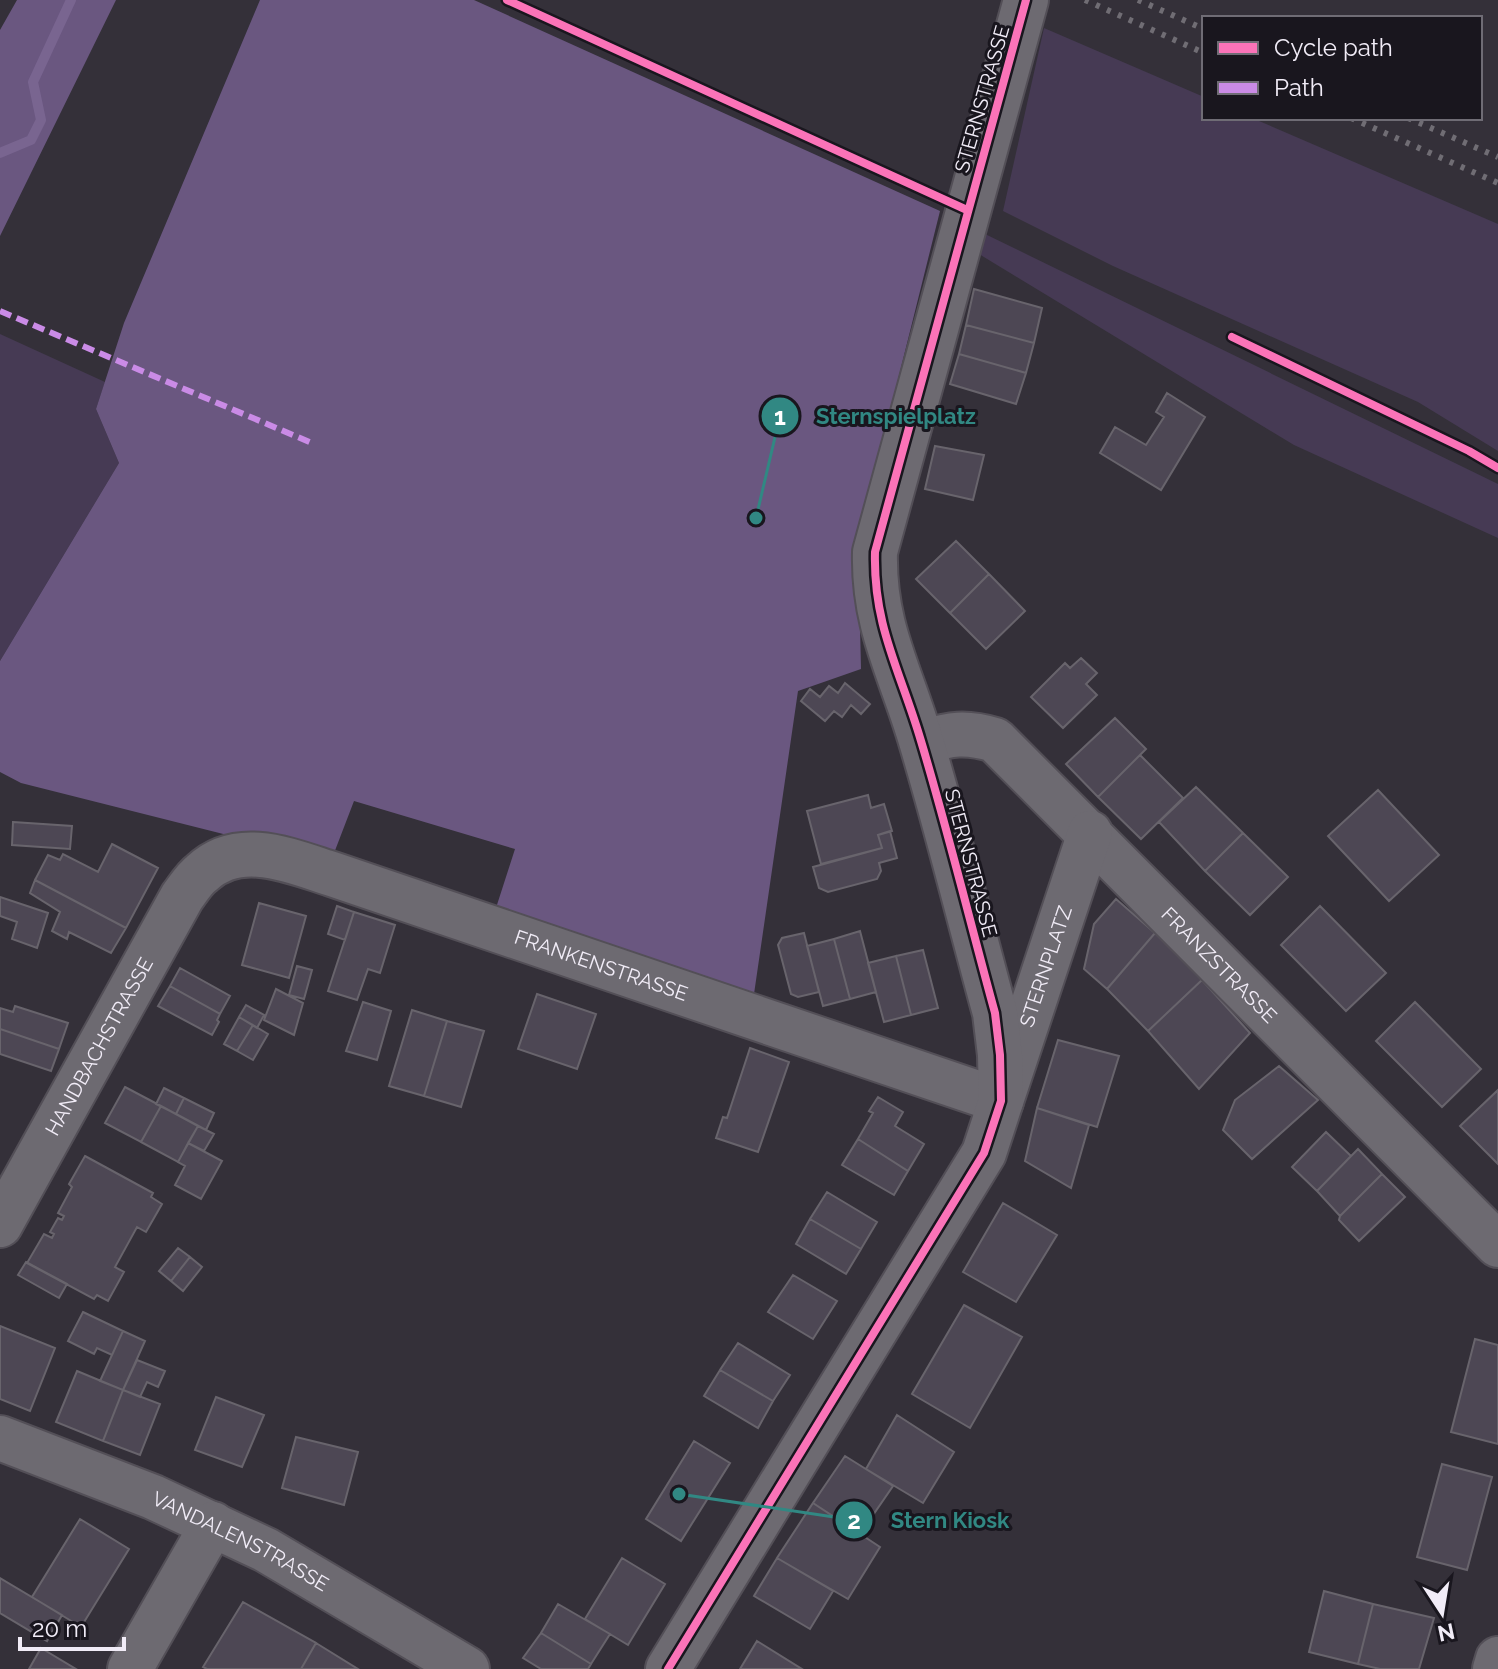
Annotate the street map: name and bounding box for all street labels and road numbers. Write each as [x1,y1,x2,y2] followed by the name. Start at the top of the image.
[950,23,1014,175] street label: STERNSTRASSE
[940,786,1002,940] street label: STERNSTRASSE
[1156,902,1282,1028] street label: FRANZSTRASSE
[1014,903,1077,1030] street label: STERNPLATZ
[511,925,691,1006] street label: FRANKENSTRASSE
[40,953,158,1140] street label: HANDBACHSTRASSE
[148,1486,333,1596] street label: VANDALENSTRASSE

